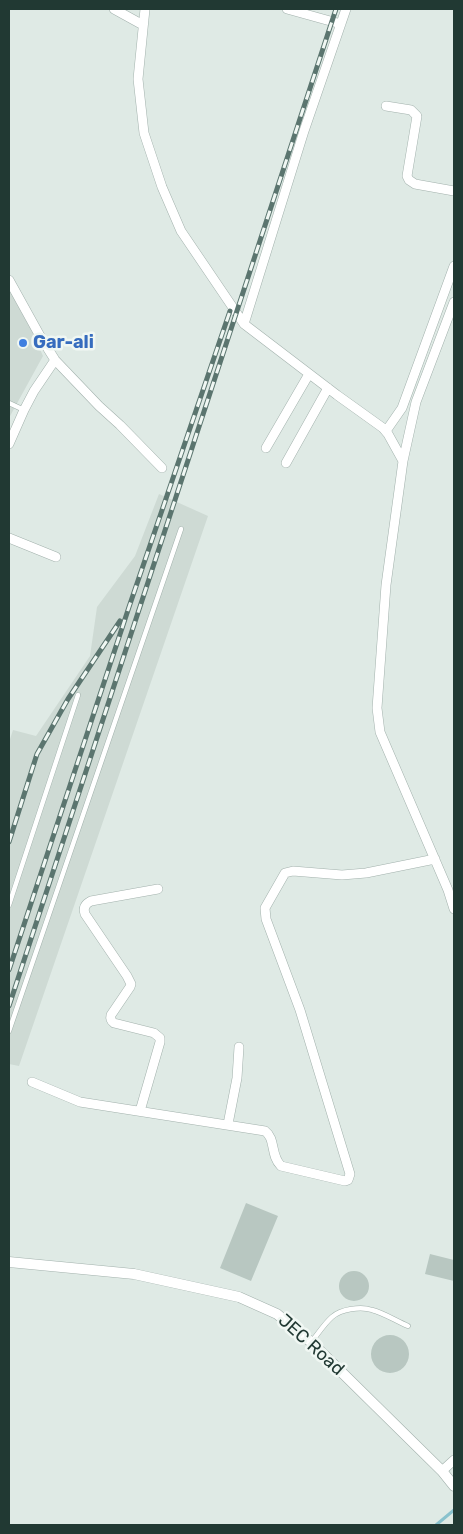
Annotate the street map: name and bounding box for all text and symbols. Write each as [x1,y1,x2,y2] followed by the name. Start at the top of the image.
[33,332,94,354] place label: Gar-ali
[17,337,29,349] marker: Gar-ali
[274,1310,348,1380] street label: JEC Road

